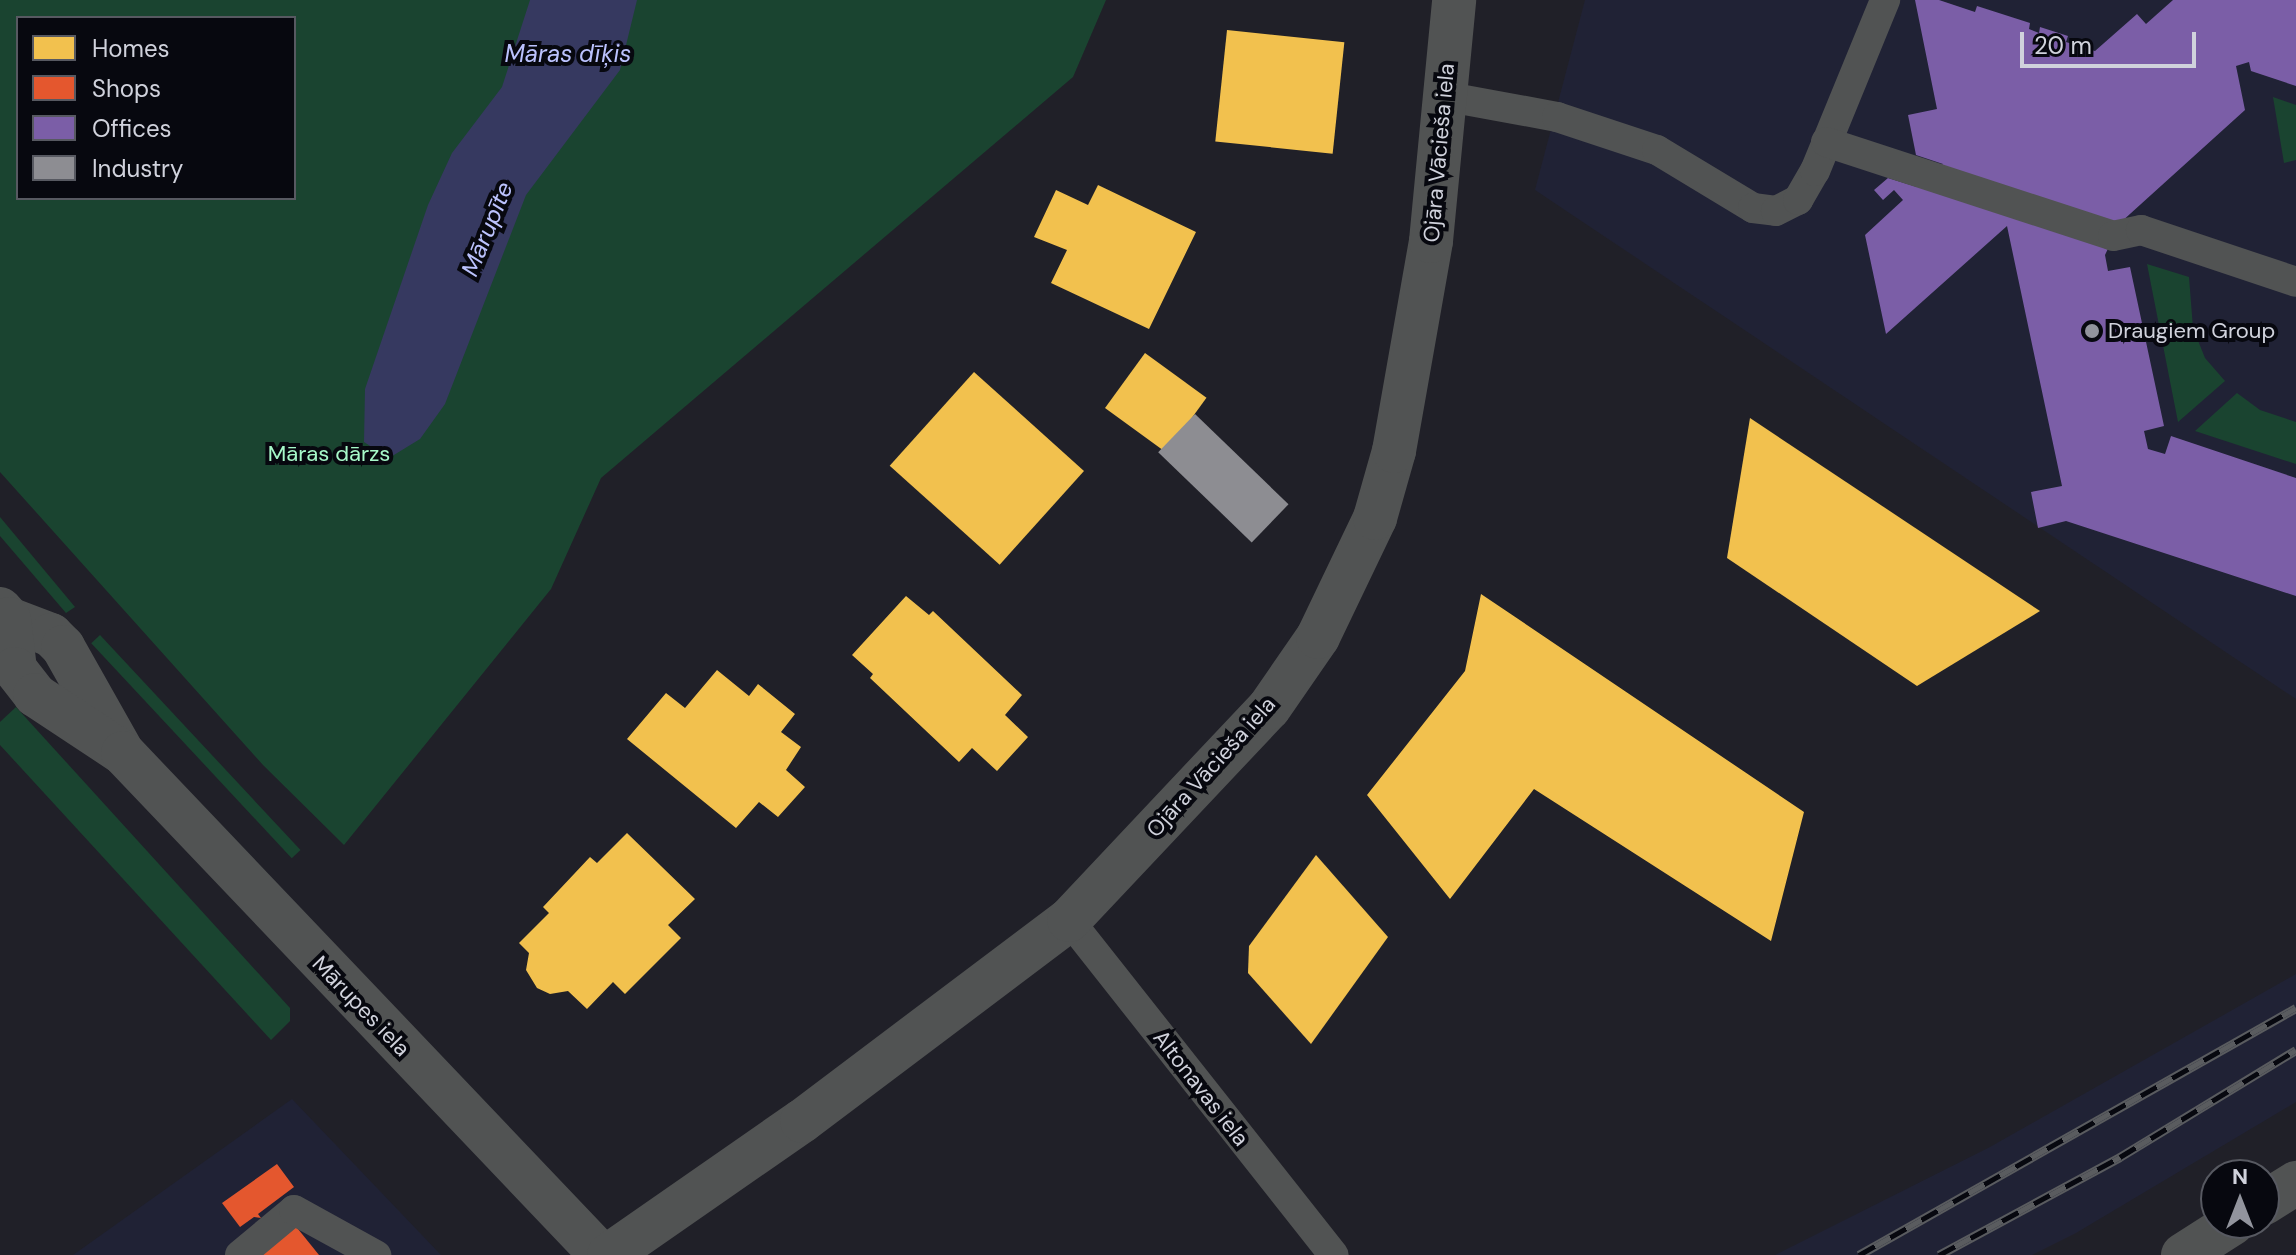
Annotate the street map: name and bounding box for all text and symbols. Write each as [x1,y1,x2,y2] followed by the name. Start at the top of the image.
[16,16,296,200] legend
[2024,16,2200,66] scale bar
[2034,30,2092,61] text: 20 m
[92,33,170,64] text: Homes
[505,40,631,68] water label: Māras dīķis
[1418,62,1460,244] street label: Ojāra Vācieša iela
[92,73,161,104] text: Shops
[92,113,172,144] text: Offices
[92,153,183,184] text: Industry
[455,178,519,280] water label: Mārupīte
[2108,318,2275,344] place label: Draugiem Group
[2083,322,2101,340] marker: Draugiem Group
[268,441,390,467] park label: Māras dārzs
[1141,691,1281,843] street label: Ojāra Vācieša iela
[307,950,415,1062] street label: Mārupes iela
[1148,1025,1254,1151] street label: Altonavas iela
[2200,1159,2280,1239] north arrow
[2232,1162,2248,1191] text: N

